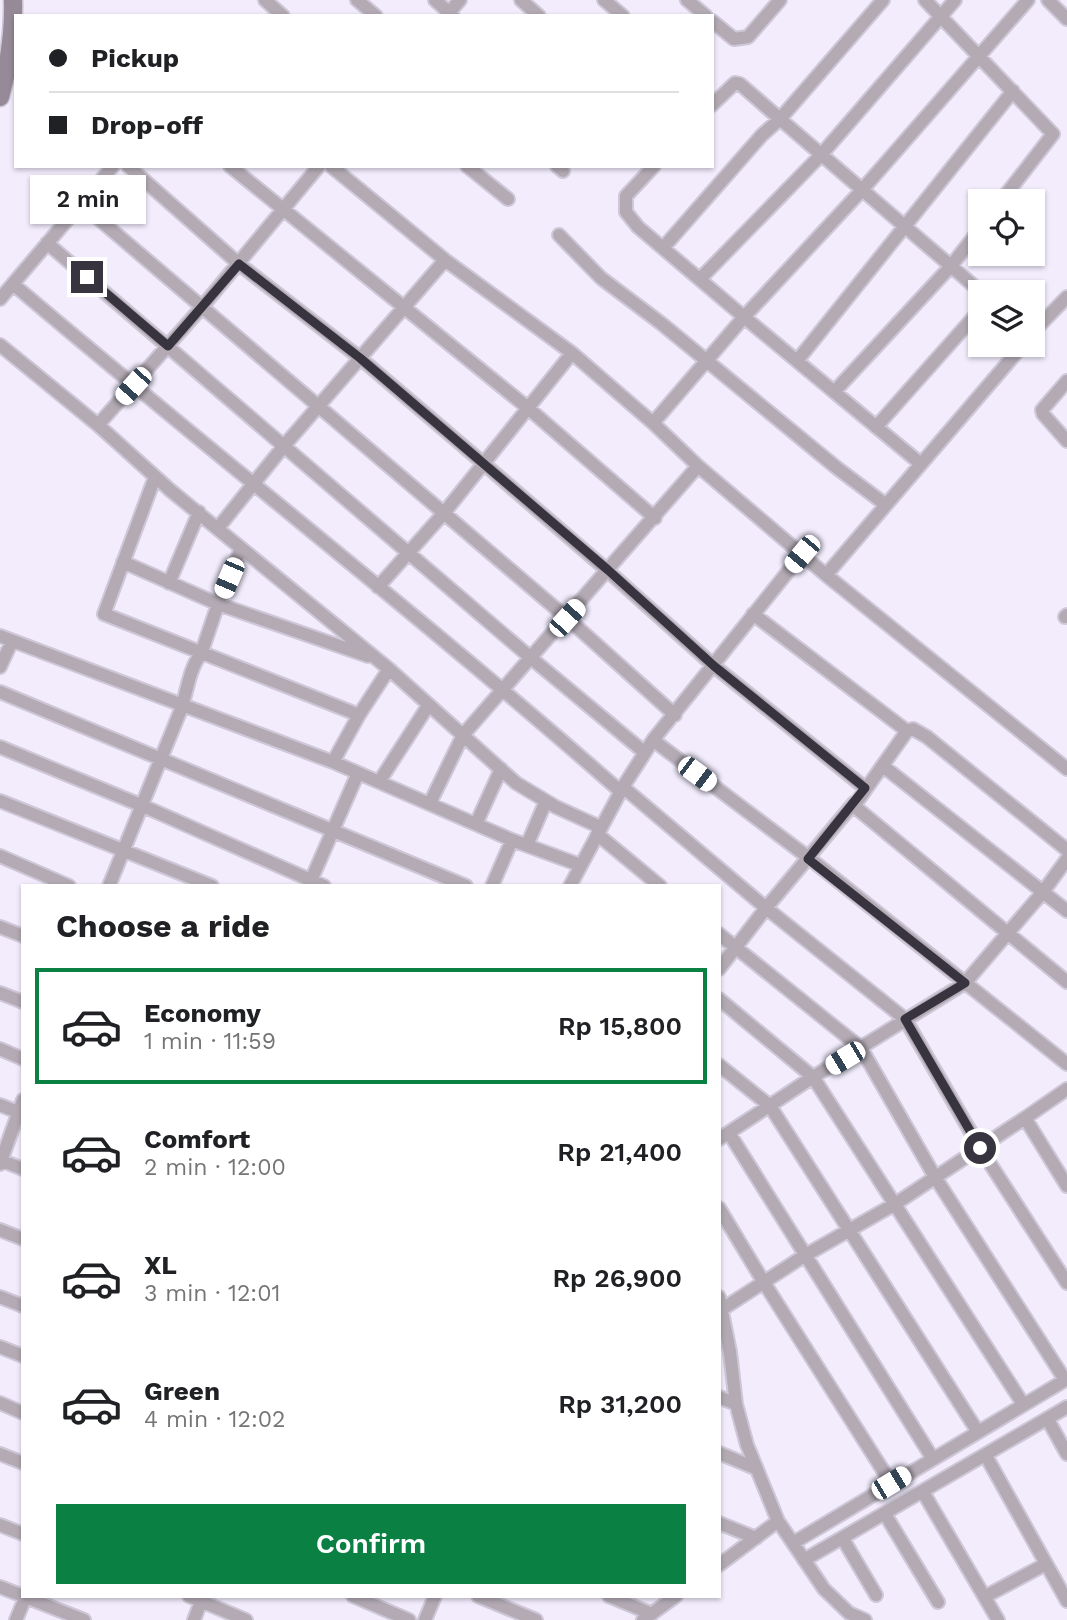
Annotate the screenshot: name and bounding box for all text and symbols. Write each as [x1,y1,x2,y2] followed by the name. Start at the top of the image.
[91,43,179,73] text: Pickup
[91,110,203,140] text: Drop-off
[29,176,145,224] callout: 2 min
[56,186,120,213] text: 2 min
[968,189,1045,357] map controls
[968,189,1045,266] button: locate
[71,261,103,293] route end
[968,280,1045,357] button: layers
[112,363,155,409] car
[781,531,824,577] car
[212,555,247,601] car
[546,595,589,641] car
[674,753,721,795] car
[56,907,270,945] text: Choose a ride
[60,995,123,1058] icon: car
[144,998,261,1028] text: Economy
[558,1011,682,1041] text: Rp 15,800
[144,1028,276,1055] text: 1 min · 11:59
[822,1038,869,1078] car
[60,1121,123,1184] icon: car
[144,1124,250,1154] text: Comfort
[964,1132,996,1164] route start
[557,1137,682,1167] text: Rp 21,400
[144,1154,286,1181] text: 2 min · 12:00
[60,1247,123,1310] icon: car
[144,1250,177,1280] text: XL
[552,1263,682,1293] text: Rp 26,900
[144,1280,280,1307] text: 3 min · 12:01
[60,1373,123,1436] icon: car
[144,1376,220,1406] text: Green
[558,1389,682,1419] text: Rp 31,200
[144,1406,286,1433] text: 4 min · 12:02
[868,1463,915,1503] car
[56,1504,686,1584] button: Confirm

